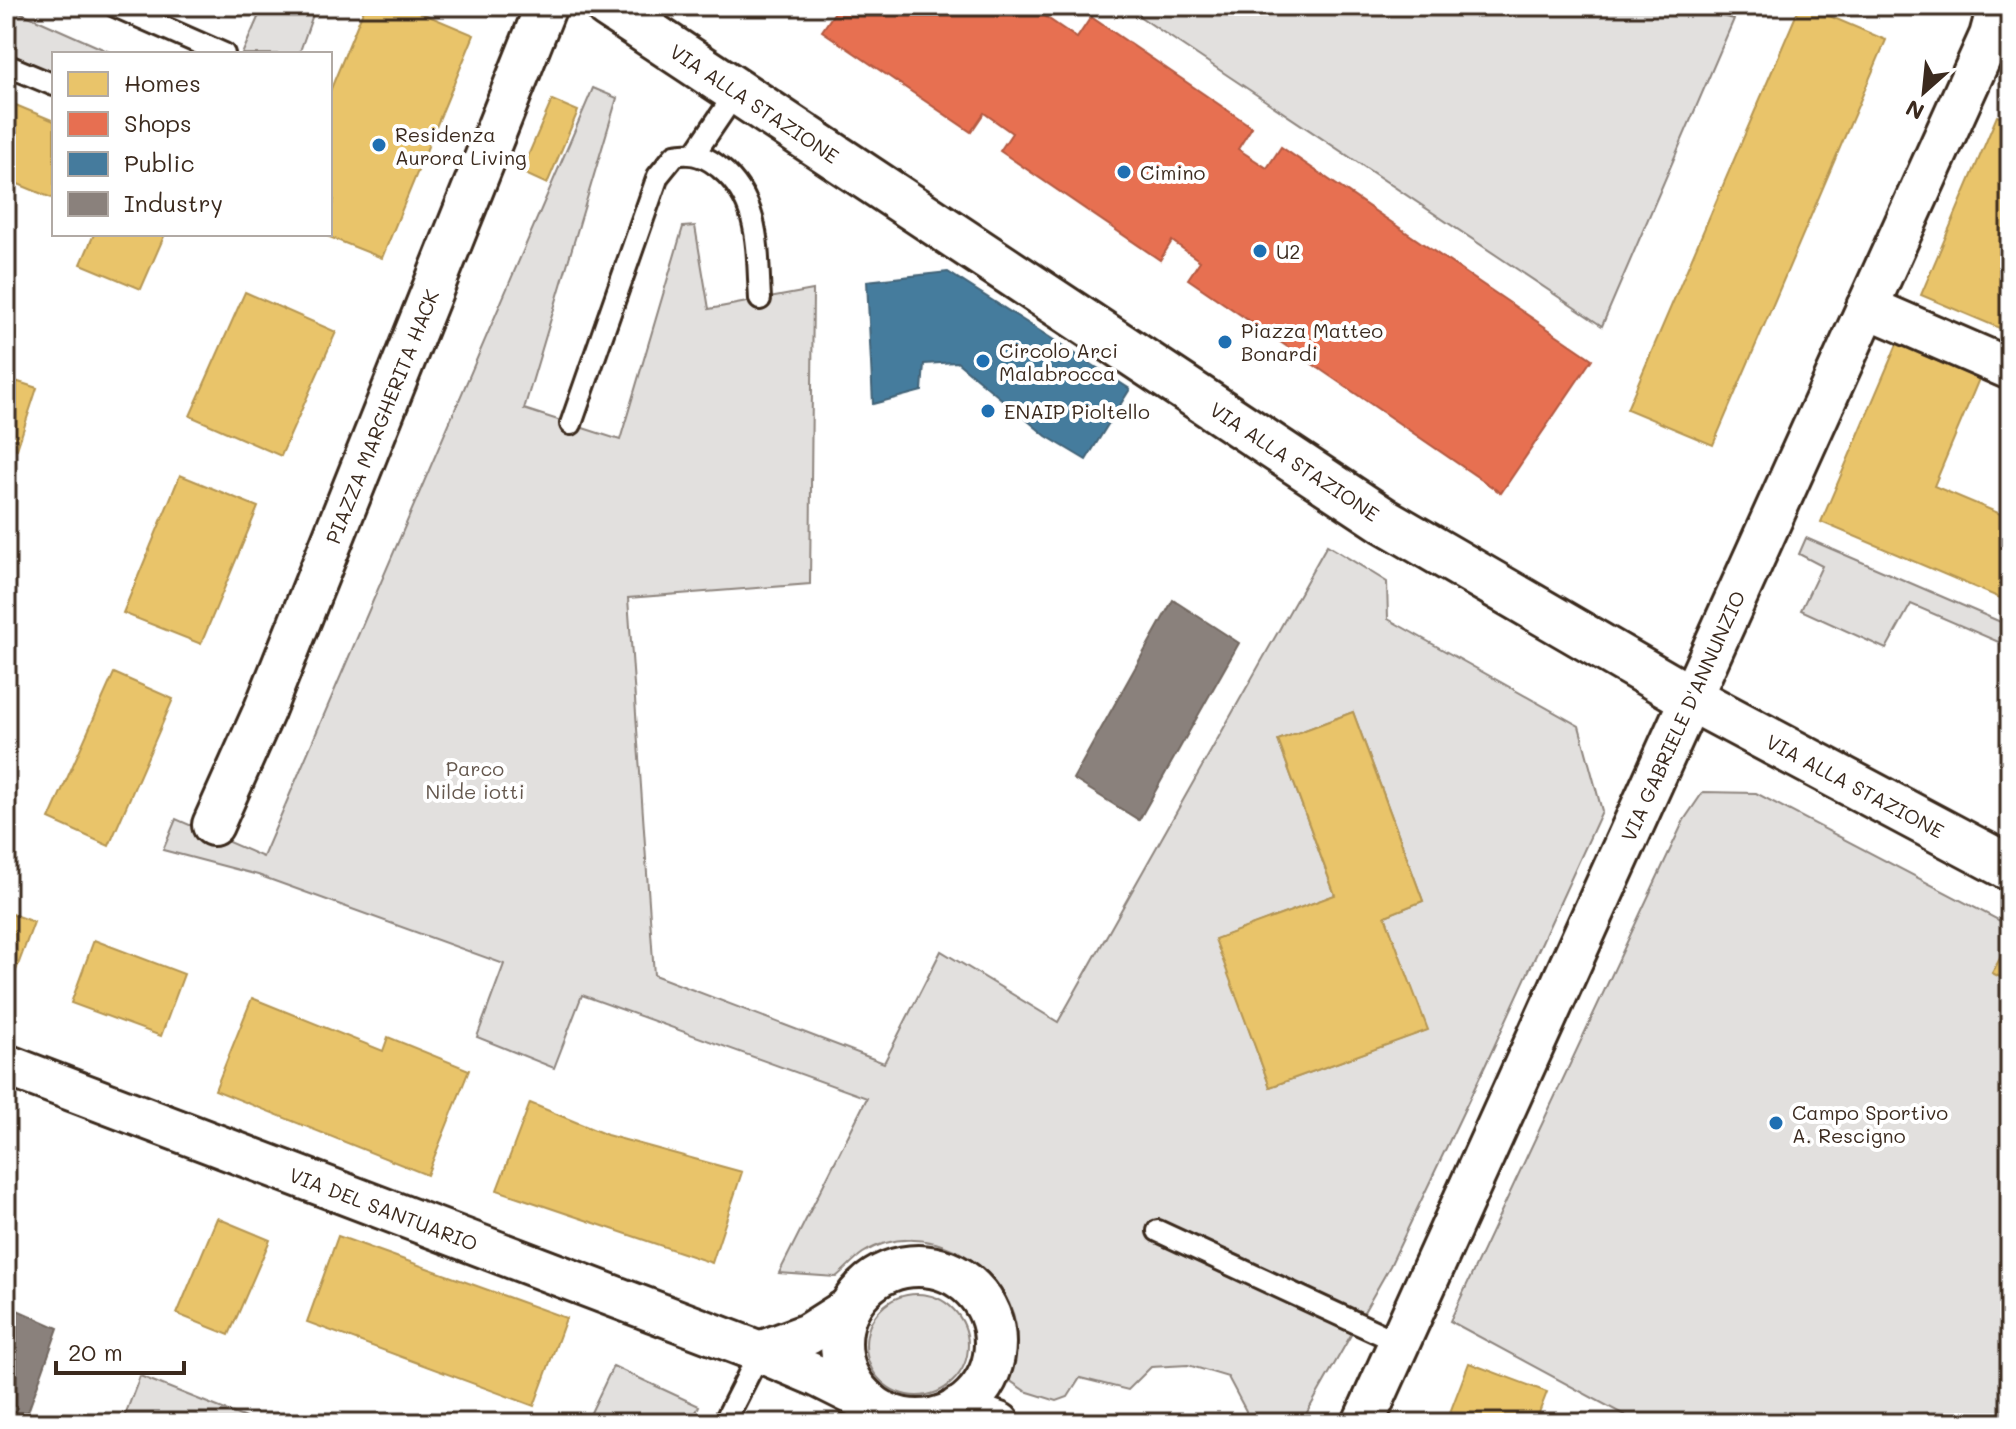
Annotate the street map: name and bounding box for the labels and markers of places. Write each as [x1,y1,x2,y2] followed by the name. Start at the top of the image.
[395,121,527,170] place label: Residenza Aurora Living
[370,136,388,154] marker: Residenza Aurora Living
[1140,159,1206,185] place label: Cimino
[1115,163,1133,181] marker: Cimino
[1276,238,1300,264] place label: U2
[1251,242,1269,260] marker: U2
[1241,317,1383,366] place label: Piazza Matteo Bonardi
[1216,333,1234,351] marker: Piazza Matteo Bonardi
[999,337,1118,386] place label: Circolo Arci Malabrocca
[974,352,992,370] marker: Circolo Arci Malabrocca
[1004,398,1150,424] place label: ENAIP Pioltello
[979,402,997,420] marker: ENAIP Pioltello
[1792,1099,1948,1148] place label: Campo Sportivo A. Rescigno
[1767,1114,1785,1132] marker: Campo Sportivo A. Rescigno

